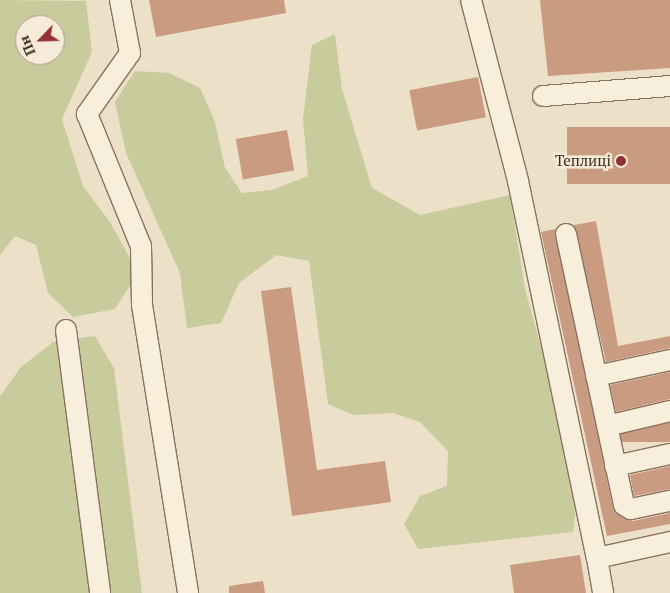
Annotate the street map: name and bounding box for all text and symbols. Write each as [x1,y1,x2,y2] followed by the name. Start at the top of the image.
[15,15,65,65] north arrow
[14,33,39,59] text: Пн
[555,152,611,170] place label: Теплиці
[615,155,627,167] marker: Теплиці

